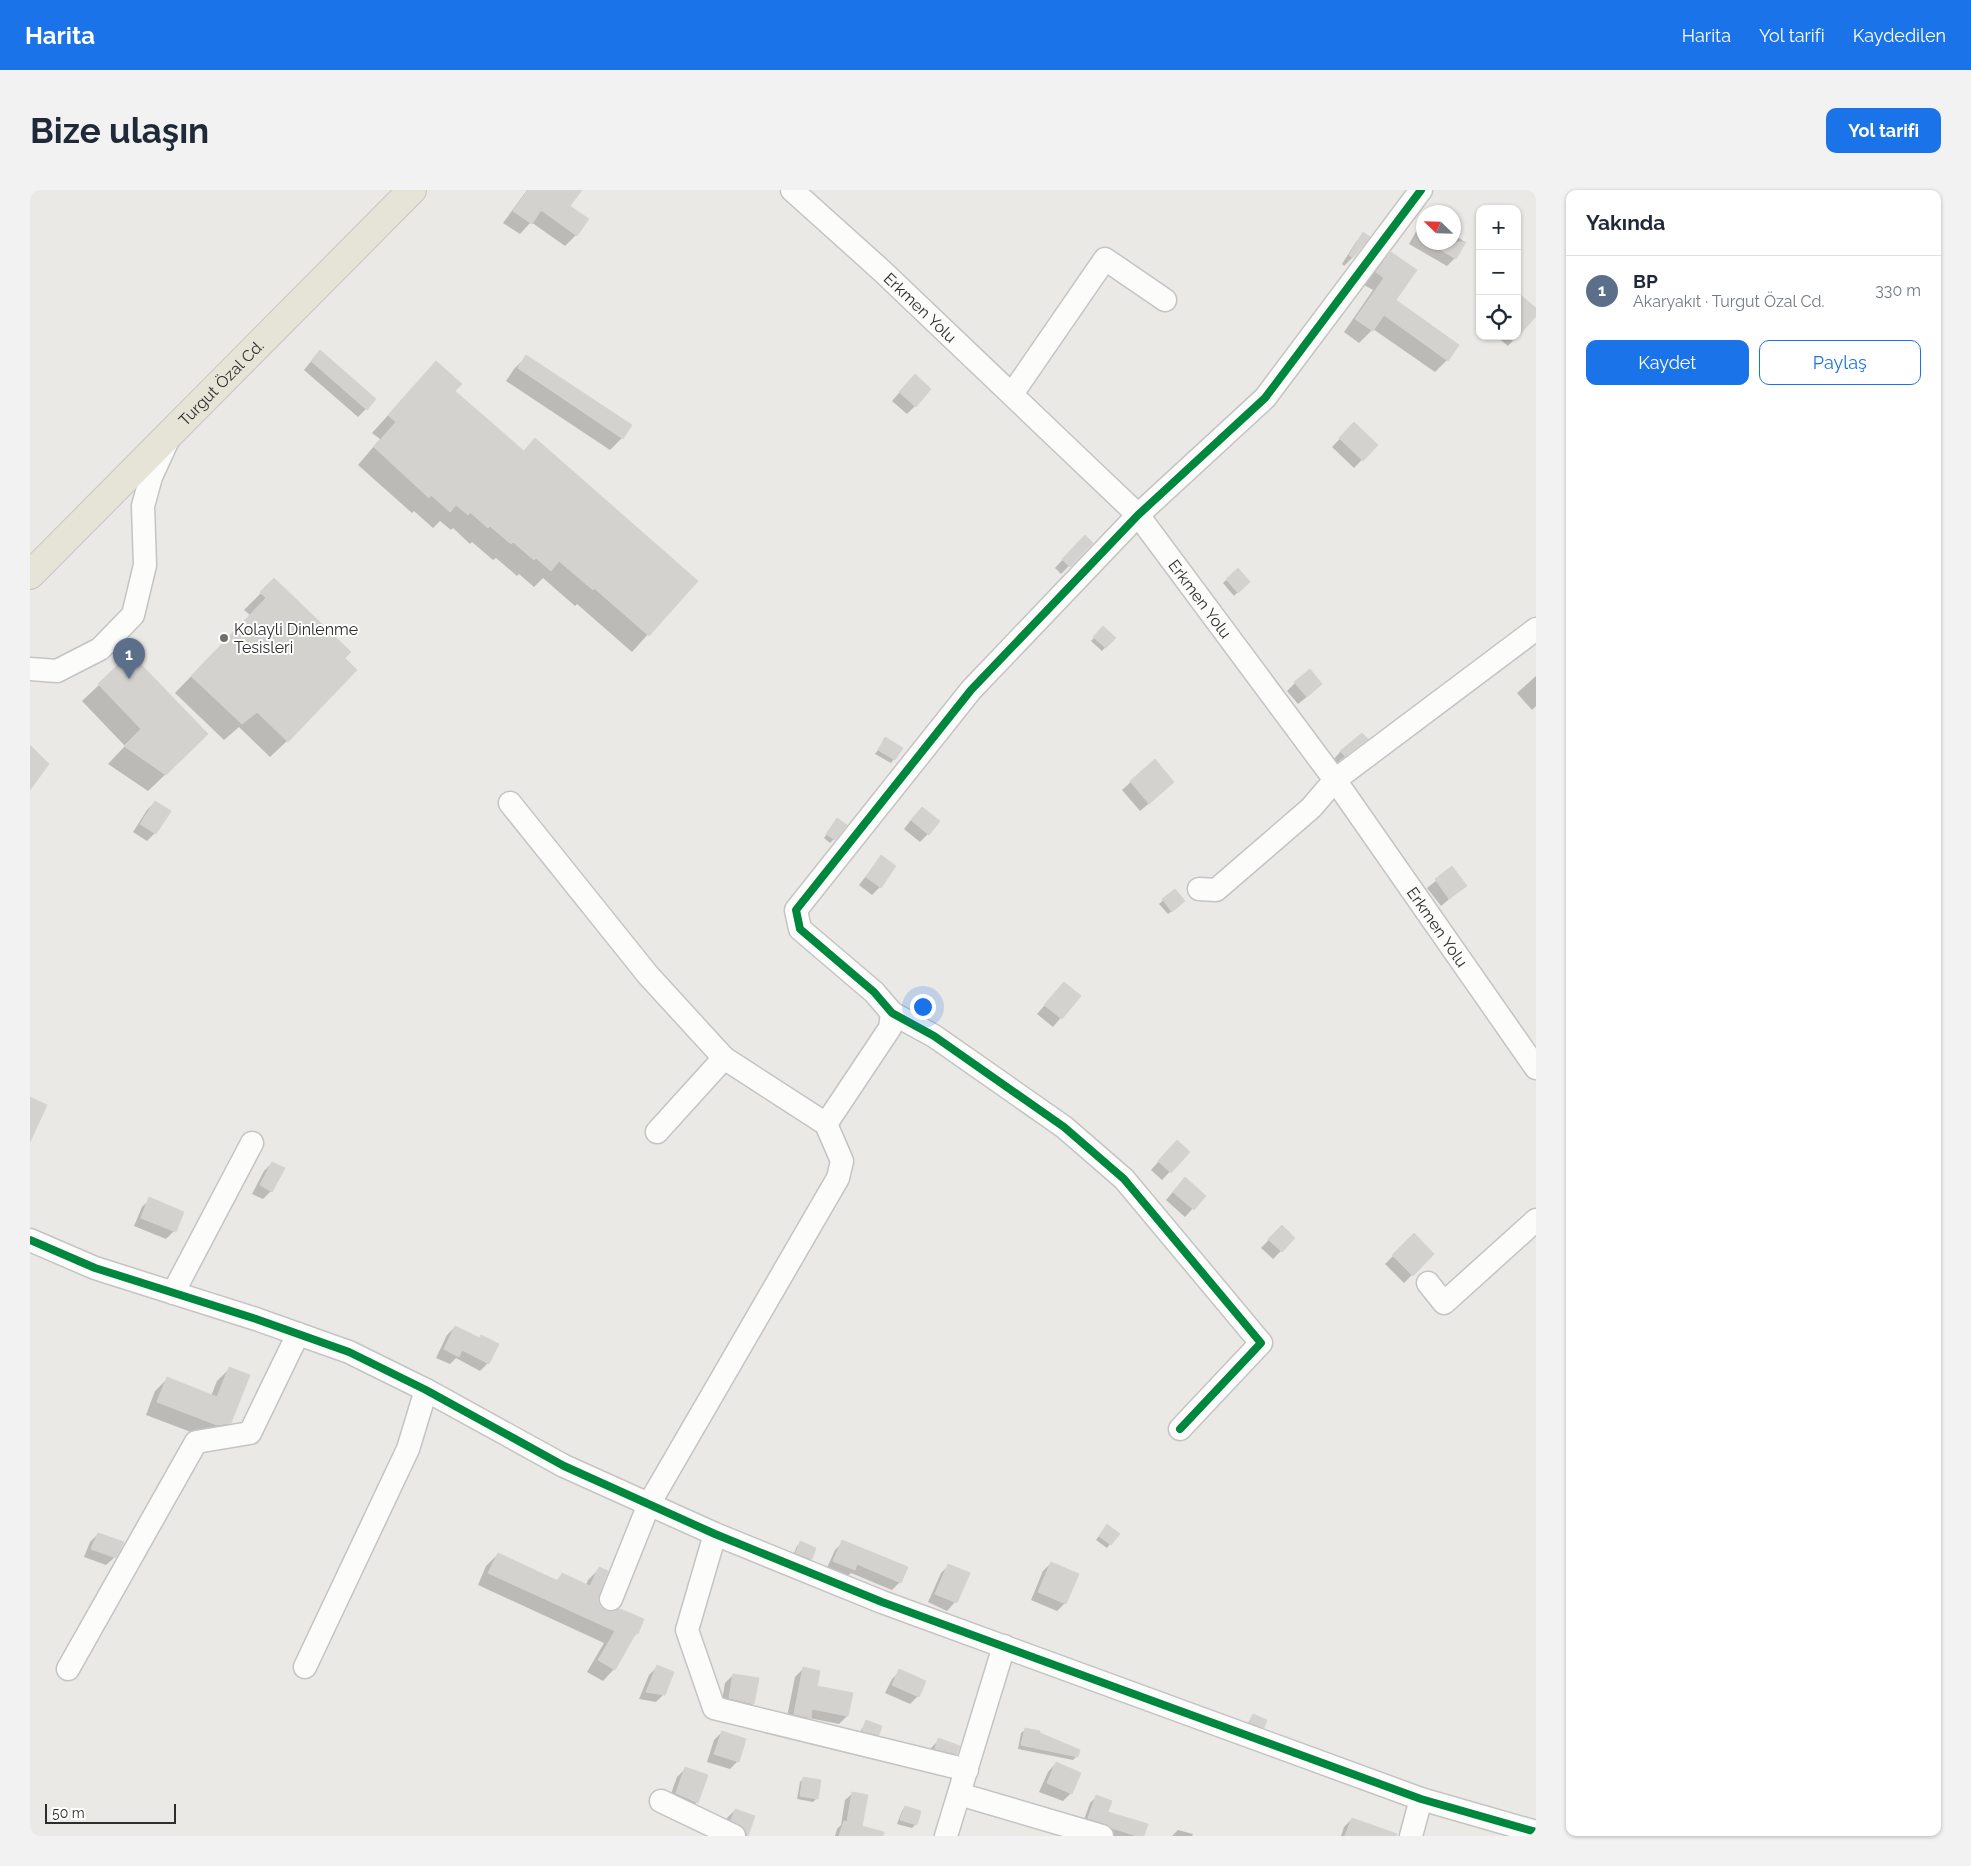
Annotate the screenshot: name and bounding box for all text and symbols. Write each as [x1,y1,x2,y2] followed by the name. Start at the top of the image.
[25,21,95,50] text: Harita
[1682,25,1731,46] text: Harita
[1759,25,1825,46] text: Yol tarifi
[1853,25,1946,46] text: Kaydedilen
[1826,108,1941,153] button: Yol tarifi
[30,110,209,151] text: Bize ulaşın
[1416,205,1461,250] north arrow
[1476,205,1521,340] map controls
[1476,205,1521,250] button: +
[1586,210,1665,235] text: Yakında
[1476,250,1521,295] button: −
[880,269,960,347] street label: Erkmen Yolu
[1633,270,1658,292] text: BP
[1598,281,1606,300] text: 1
[1875,281,1921,300] text: 330 m
[1633,292,1824,311] text: Akaryakıt · Turgut Özal Cd.
[1476,295,1521,340] button: locate
[175,336,268,430] street label: Turgut Özal Cd.
[1586,340,1749,385] button: Kaydet
[1759,340,1921,385] button: Paylaş
[1164,556,1235,642] street label: Erkmen Yolu
[234,620,358,657] place label: Kolayli Dinlenme Tesisleri
[218,632,230,644] marker: Kolayli Dinlenme Tesisleri
[113,638,145,679] pin: 1
[1403,884,1472,971] street label: Erkmen Yolu
[910,994,936,1020] your location
[45,1801,176,1824] scale bar
[52,1805,85,1821] text: 50 m

